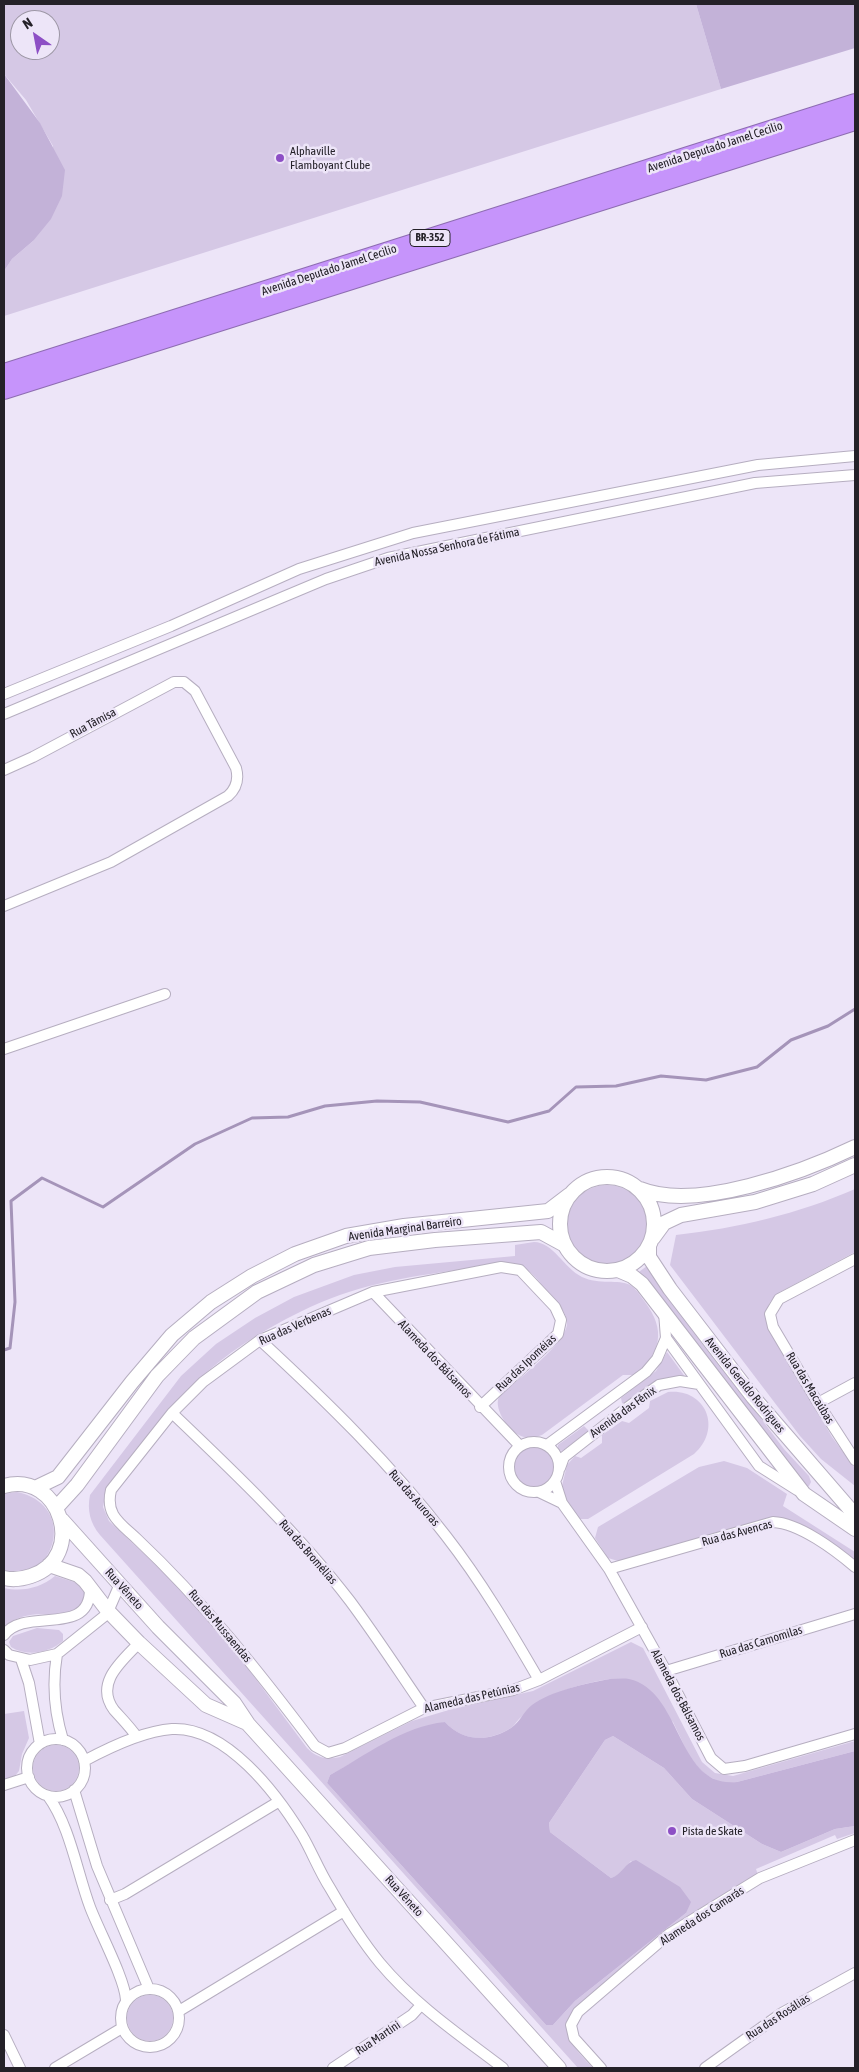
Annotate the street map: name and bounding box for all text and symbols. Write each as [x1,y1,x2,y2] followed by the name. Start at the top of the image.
[10,10,60,60] north arrow
[20,14,35,32] text: N
[646,118,784,176] street label: Avenida Deputado Jamel Cecilio
[290,144,370,172] place label: Alphaville Flamboyant Clube
[274,152,286,164] marker: Alphaville Flamboyant Clube
[410,230,450,247] road number: BR-352
[260,241,398,299] street label: Avenida Deputado Jamel Cecilio
[373,525,521,569] street label: Avenida Nossa Senhora de Fátima
[67,705,119,741] street label: Rua Tâmisa
[347,1214,463,1244] street label: Avenida Marginal Barreiro
[257,1304,333,1348] street label: Rua das Verbenas
[395,1317,475,1401] street label: Alameda dos Bálsamos
[493,1331,559,1395] street label: Rua das Ipoméias
[702,1334,788,1436] street label: Avenida Geraldo Rodrigues
[783,1350,837,1426] street label: Rua das Macaúbas
[587,1383,659,1441] street label: Avenida das Fênix
[386,1467,442,1529] street label: Rua das Auroras
[276,1517,340,1587] street label: Rua das Bromélias
[700,1517,774,1549] street label: Rua das Avencas
[102,1566,146,1612] street label: Rua Vêneto
[185,1587,255,1665] street label: Rua das Mussaendas
[718,1623,804,1661] street label: Rua das Camomilas
[648,1647,708,1743] street label: Alameda dos Bálsamos
[423,1680,521,1716] street label: Alameda das Petúnias
[682,1824,743,1838] place label: Pista de Skate
[666,1825,678,1837] marker: Pista de Skate
[382,1873,426,1919] street label: Rua Vêneto
[657,1884,747,1948] street label: Alameda dos Camarás
[743,1991,813,2043] street label: Rua das Rosálias
[353,2018,403,2058] street label: Rua Martini

